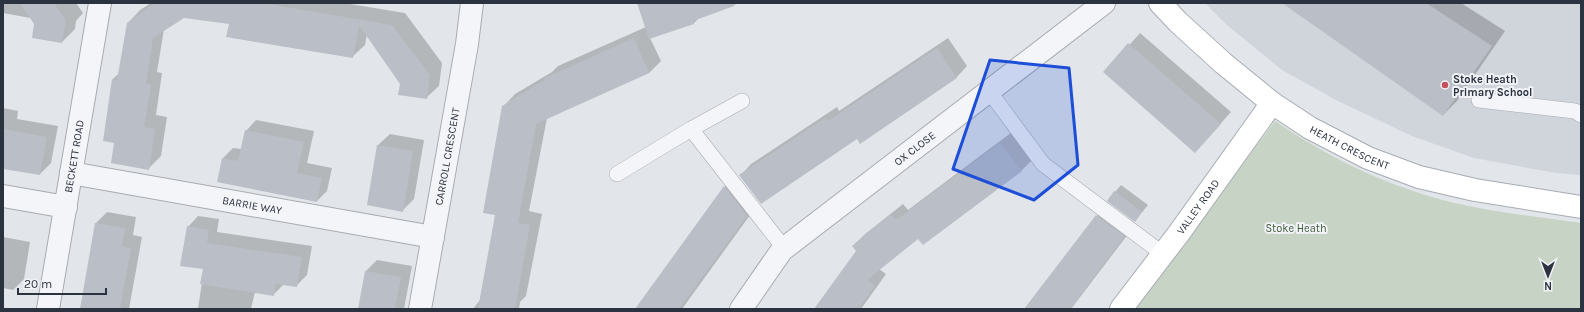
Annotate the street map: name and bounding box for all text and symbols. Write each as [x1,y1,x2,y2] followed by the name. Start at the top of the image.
[1453,73,1532,99] place label: Stoke Heath Primary School
[1440,80,1450,90] marker: Stoke Heath Primary School
[433,106,463,206] street label: CARROLL CRESCENT
[62,119,87,194] street label: BECKETT ROAD
[1307,123,1392,173] street label: HEATH CRESCENT
[892,129,938,169] street label: OX CLOSE
[1174,177,1222,237] street label: VALLEY ROAD
[221,194,283,217] street label: BARRIE WAY
[1265,222,1327,235] park label: Stoke Heath
[1528,256,1568,296] north arrow
[18,270,106,296] scale bar
[24,277,52,291] text: 20 m
[1544,279,1552,292] text: N

